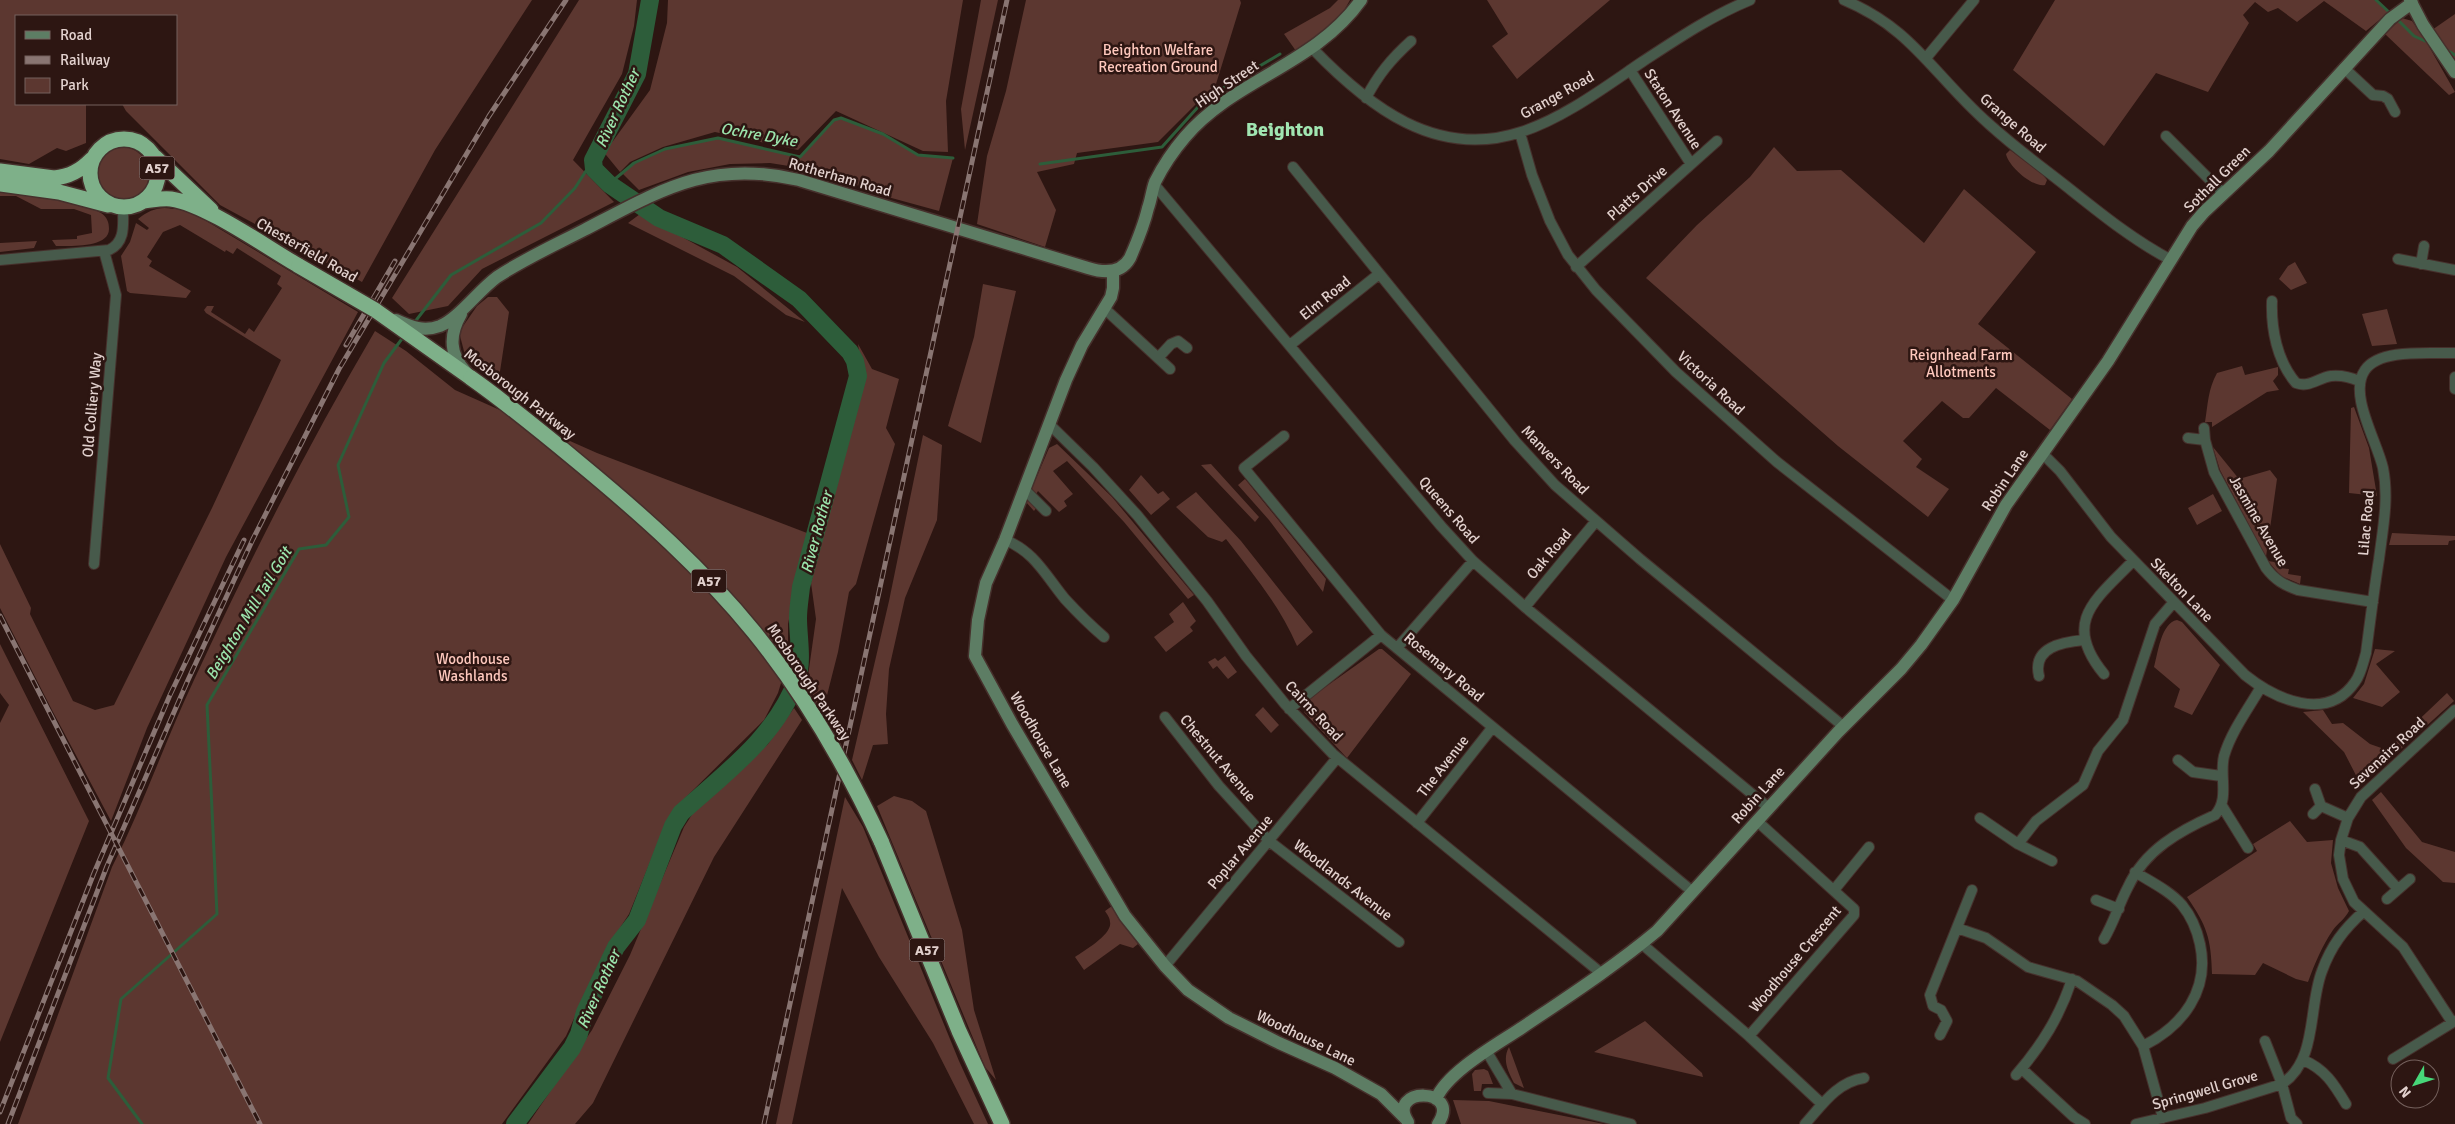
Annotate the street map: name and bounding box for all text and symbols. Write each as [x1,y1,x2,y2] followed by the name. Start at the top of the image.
[15,15,178,105] legend
[60,26,92,44] text: Road
[1098,41,1218,76] park label: Beighton Welfare Recreation Ground
[60,51,110,69] text: Railway
[1192,56,1262,112] street label: High Street
[591,64,646,151] water label: River Rother
[1640,65,1706,153] street label: Staton Avenue
[1517,67,1597,123] street label: Grange Road
[60,76,89,94] text: Park
[1976,89,2050,157] street label: Grange Road
[1246,117,1324,142] district label: Beighton
[719,118,800,152] water label: Ochre Dyke
[2180,142,2254,216] street label: Sothall Green
[787,154,893,200] street label: Rotherham Road
[140,156,174,180] road number: A57
[1603,161,1671,225] street label: Platts Drive
[253,214,361,286] street label: Chesterfield Road
[1296,272,1354,324] street label: Elm Road
[461,345,579,443] street label: Mosborough Parkway
[1909,346,2013,381] park label: Reignhead Farm Allotments
[1674,347,1748,419] street label: Victoria Road
[78,352,106,458] street label: Old Colliery Way
[1518,422,1593,498] street label: Manvers Road
[1978,446,2032,514] street label: Robin Lane
[2226,472,2292,570] street label: Jasmine Avenue
[1415,473,1483,547] street label: Queens Road
[796,487,838,575] water label: River Rother
[2354,489,2378,557] street label: Lilac Road
[1523,525,1575,583] street label: Oak Road
[201,542,298,683] water label: Beighton Mill Tail Goit
[2147,554,2217,626] street label: Skelton Lane
[692,570,726,592] road number: A57
[763,620,855,744] street label: Mosborough Parkway
[1400,628,1488,706] street label: Rosemary Road
[436,650,510,685] park label: Woodhouse Washlands
[1281,677,1347,745] street label: Cairns Road
[1006,689,1076,791] street label: Woodhouse Lane
[1176,711,1260,805] street label: Chestnut Avenue
[2345,713,2429,793] street label: Sevenairs Road
[1413,732,1473,800] street label: The Avenue
[1728,763,1788,827] street label: Robin Lane
[1204,811,1276,893] street label: Poplar Avenue
[1290,836,1396,924] street label: Woodlands Avenue
[1745,902,1845,1016] street label: Woodhouse Crescent
[910,938,944,962] road number: A57
[573,945,626,1032] water label: River Rother
[1253,1006,1359,1070] street label: Woodhouse Lane
[2390,1059,2440,1109] north arrow
[2150,1066,2260,1114] street label: Springwell Grove
[2396,1083,2415,1101] text: N

